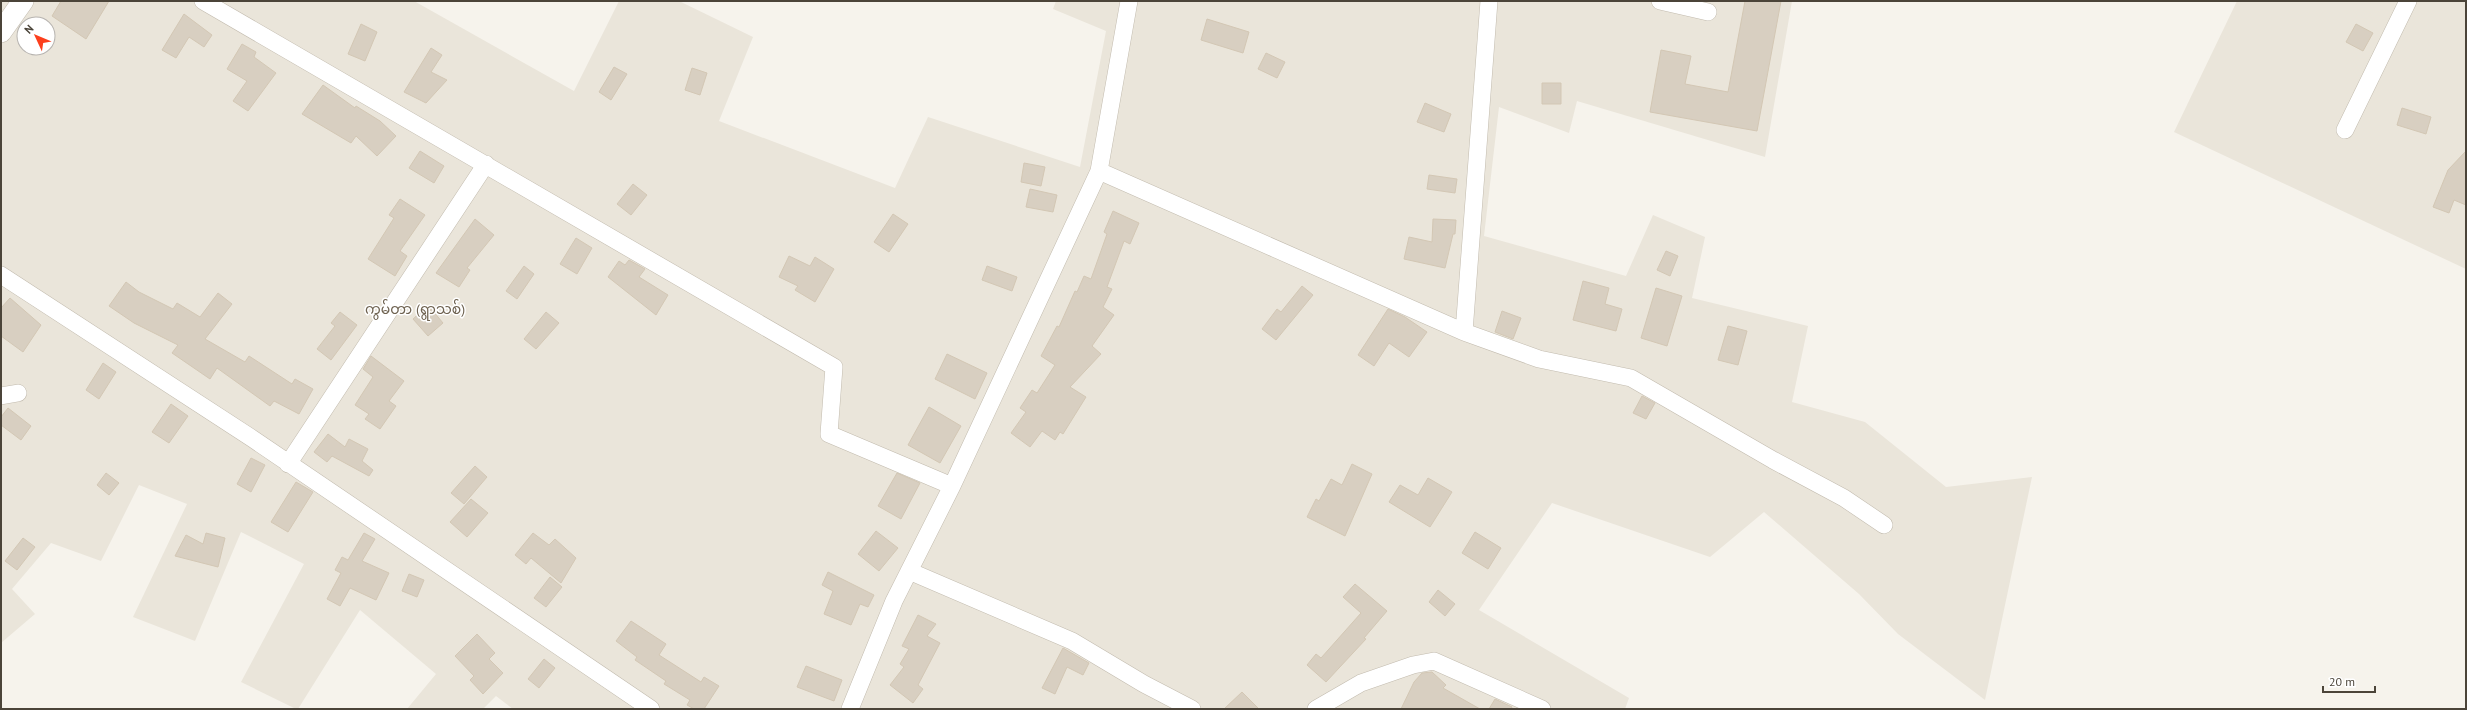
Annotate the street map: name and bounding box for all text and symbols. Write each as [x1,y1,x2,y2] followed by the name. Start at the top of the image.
[16,16,56,56] north arrow
[21,22,36,37] text: N
[365,299,465,321] district label: ကွမ်တာ (ရွာသစ်)
[2323,668,2375,694] scale bar
[2329,674,2355,689] text: 20 m

